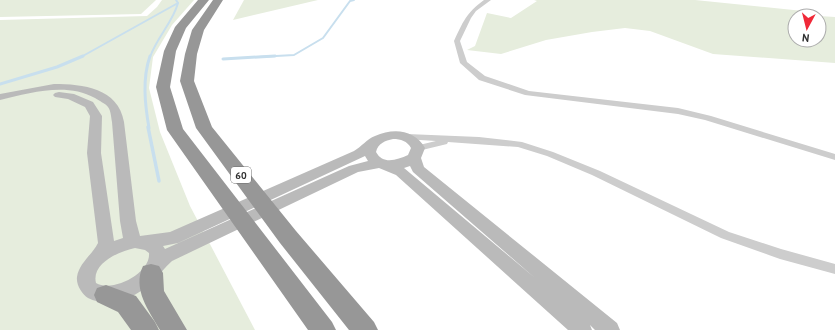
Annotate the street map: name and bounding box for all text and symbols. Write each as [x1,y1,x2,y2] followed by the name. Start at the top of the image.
[787,8,827,48] north arrow
[801,31,810,45] text: N
[231,167,251,183] road number: 60

